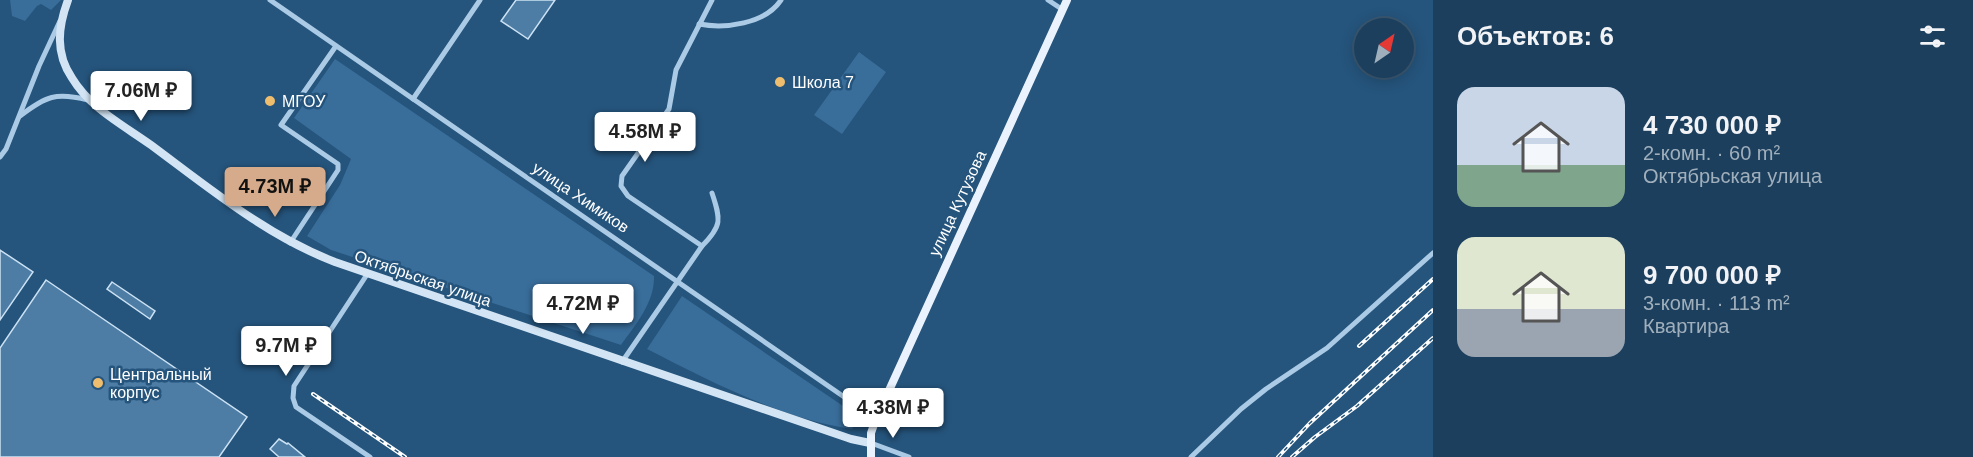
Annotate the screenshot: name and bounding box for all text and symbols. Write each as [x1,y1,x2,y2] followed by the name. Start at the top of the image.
[1354,18,1414,78] north arrow
[1354,18,1414,78] map controls
[1916,20,1949,53] icon: filters
[1457,21,1614,51] text: Объектов: 6
[86,71,196,122] pin: 7.06M ₽
[792,74,854,91] place label: Школа 7
[773,75,787,89] marker: Школа 7
[105,79,177,101] text: 7.06M ₽
[282,93,326,110] place label: МГОУ
[263,94,277,108] marker: МГОУ
[1643,110,1781,140] text: 4 730 000 ₽
[1505,111,1577,183] icon: home
[590,112,700,163] pin: 4.58M ₽
[609,120,681,142] text: 4.58M ₽
[1643,142,1780,164] text: 2-комн. · 60 m²
[926,148,989,259] street label: улица Кутузова
[529,159,632,236] street label: улица Химиков
[1643,165,1822,187] text: Октябрьская улица
[220,167,330,218] pin: 4.73M ₽
[239,175,311,197] text: 4.73M ₽
[352,247,493,310] street label: Октябрьская улица
[1643,260,1781,290] text: 9 700 000 ₽
[1505,261,1577,333] icon: home
[528,284,638,335] pin: 4.72M ₽
[547,292,619,314] text: 4.72M ₽
[1643,292,1790,314] text: 3-комн. · 113 m²
[1643,315,1729,337] text: Квартира
[237,326,335,377] pin: 9.7M ₽
[255,334,317,356] text: 9.7M ₽
[110,366,212,401] place label: Центральный корпус
[91,376,105,390] marker: Центральный корпус
[838,388,948,439] pin: 4.38M ₽
[857,396,929,418] text: 4.38M ₽

